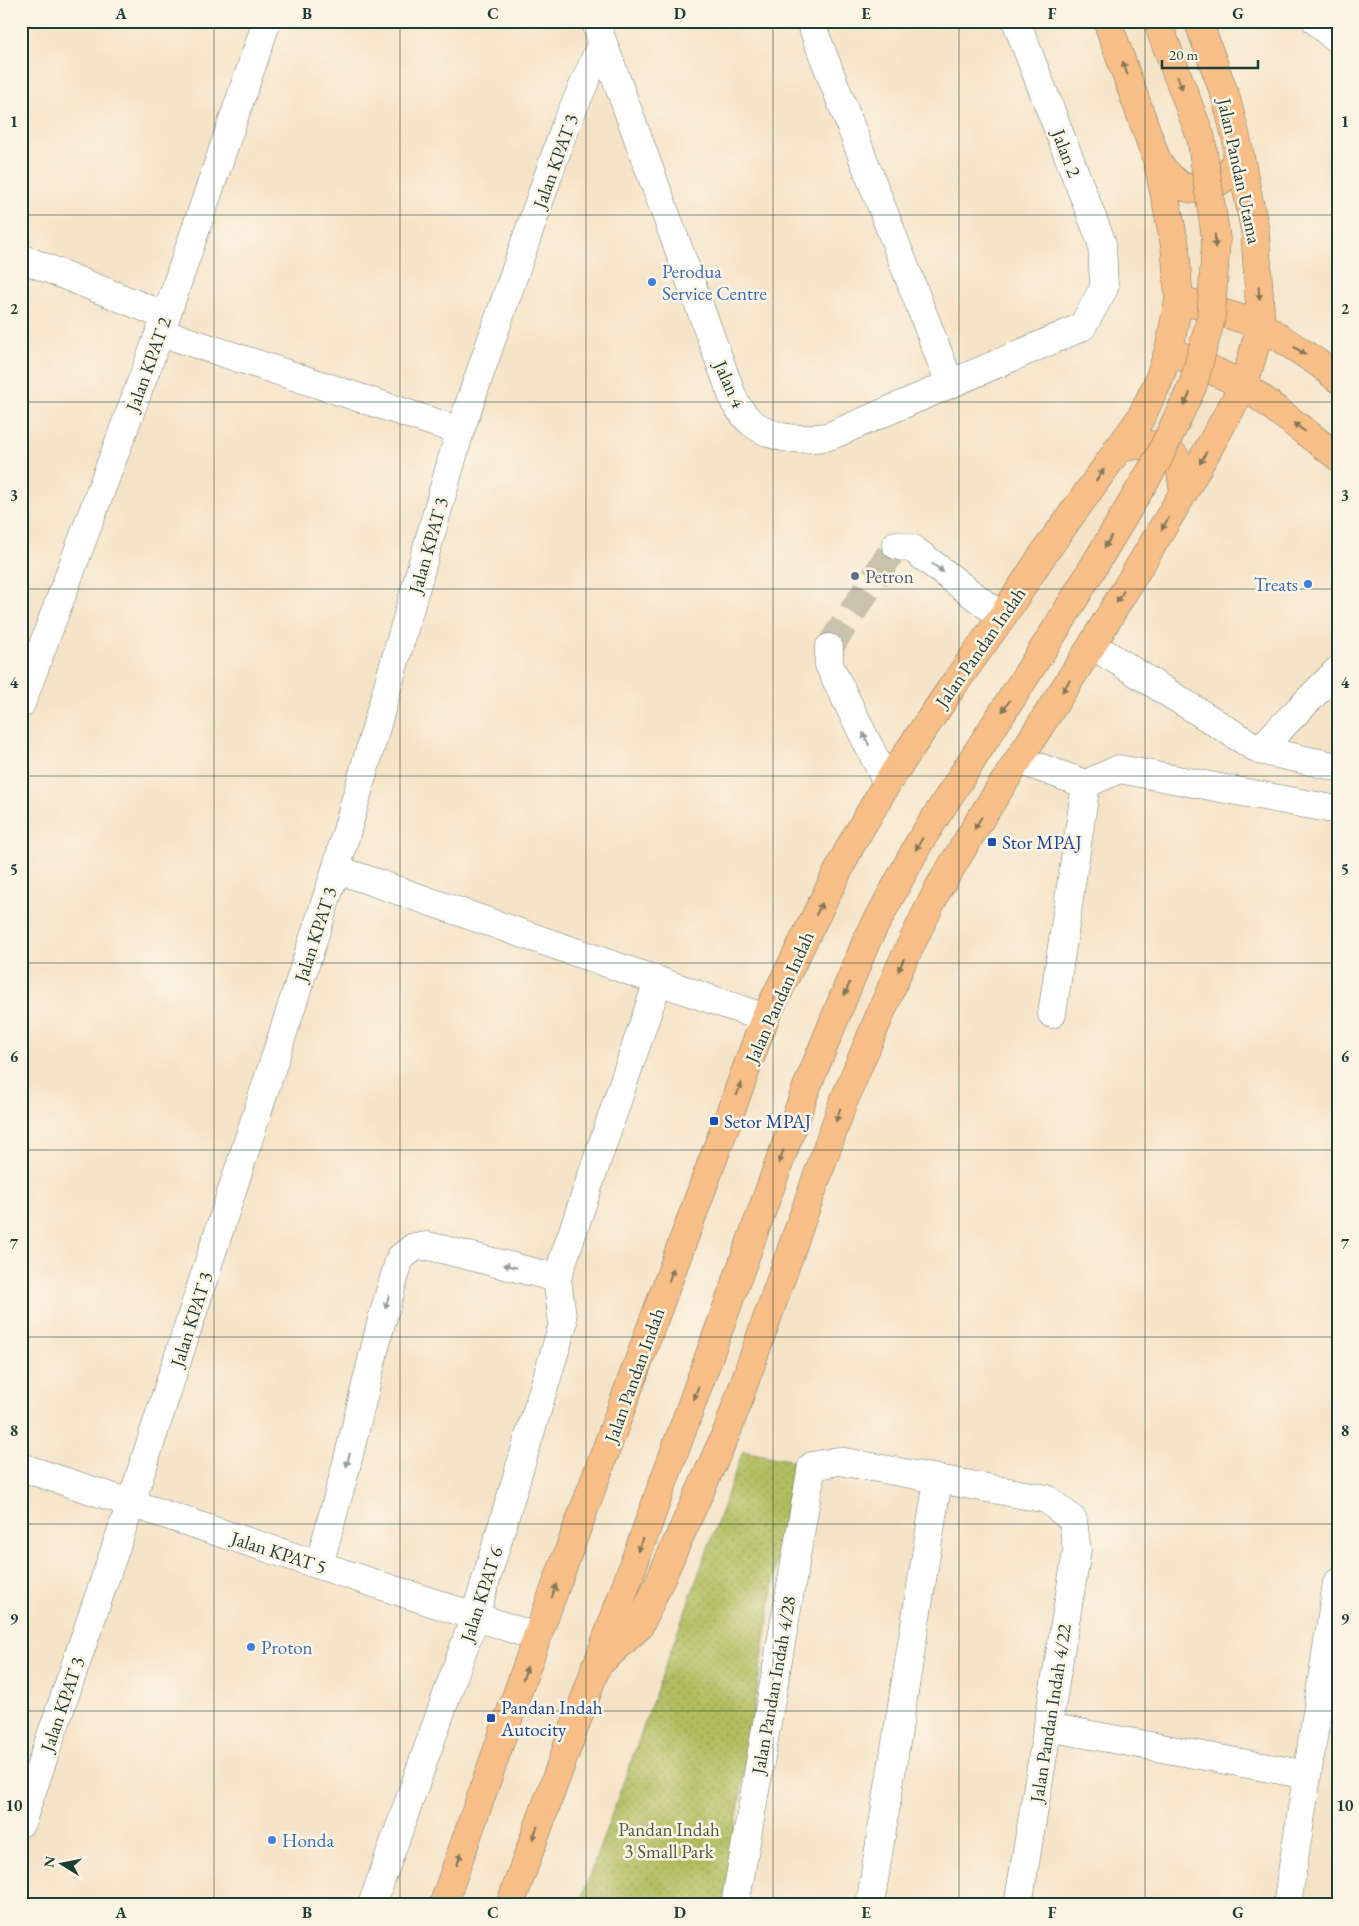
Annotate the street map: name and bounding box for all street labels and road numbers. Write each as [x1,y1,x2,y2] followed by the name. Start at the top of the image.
[1211,94,1267,247] street label: Jalan Pandan Utama
[526,111,584,214] street label: Jalan KPAT 3
[1045,124,1087,181] street label: Jalan 2
[119,314,177,417] street label: Jalan KPAT 2
[707,355,751,413] street label: Jalan 4
[402,494,454,598] street label: Jalan KPAT 3
[928,582,1031,714] street label: Jalan Pandan Indah
[288,883,343,987] street label: Jalan KPAT 3
[738,927,820,1069] street label: Jalan Pandan Indah
[164,1268,219,1372] street label: Jalan KPAT 3
[598,1304,671,1448] street label: Jalan Pandan Indah
[226,1525,330,1580] street label: Jalan KPAT 5
[454,1543,509,1647] street label: Jalan KPAT 6
[745,1594,801,1778] street label: Jalan Pandan Indah 4/28
[1024,1622,1077,1806] street label: Jalan Pandan Indah 4/22
[34,1653,90,1757] street label: Jalan KPAT 3

